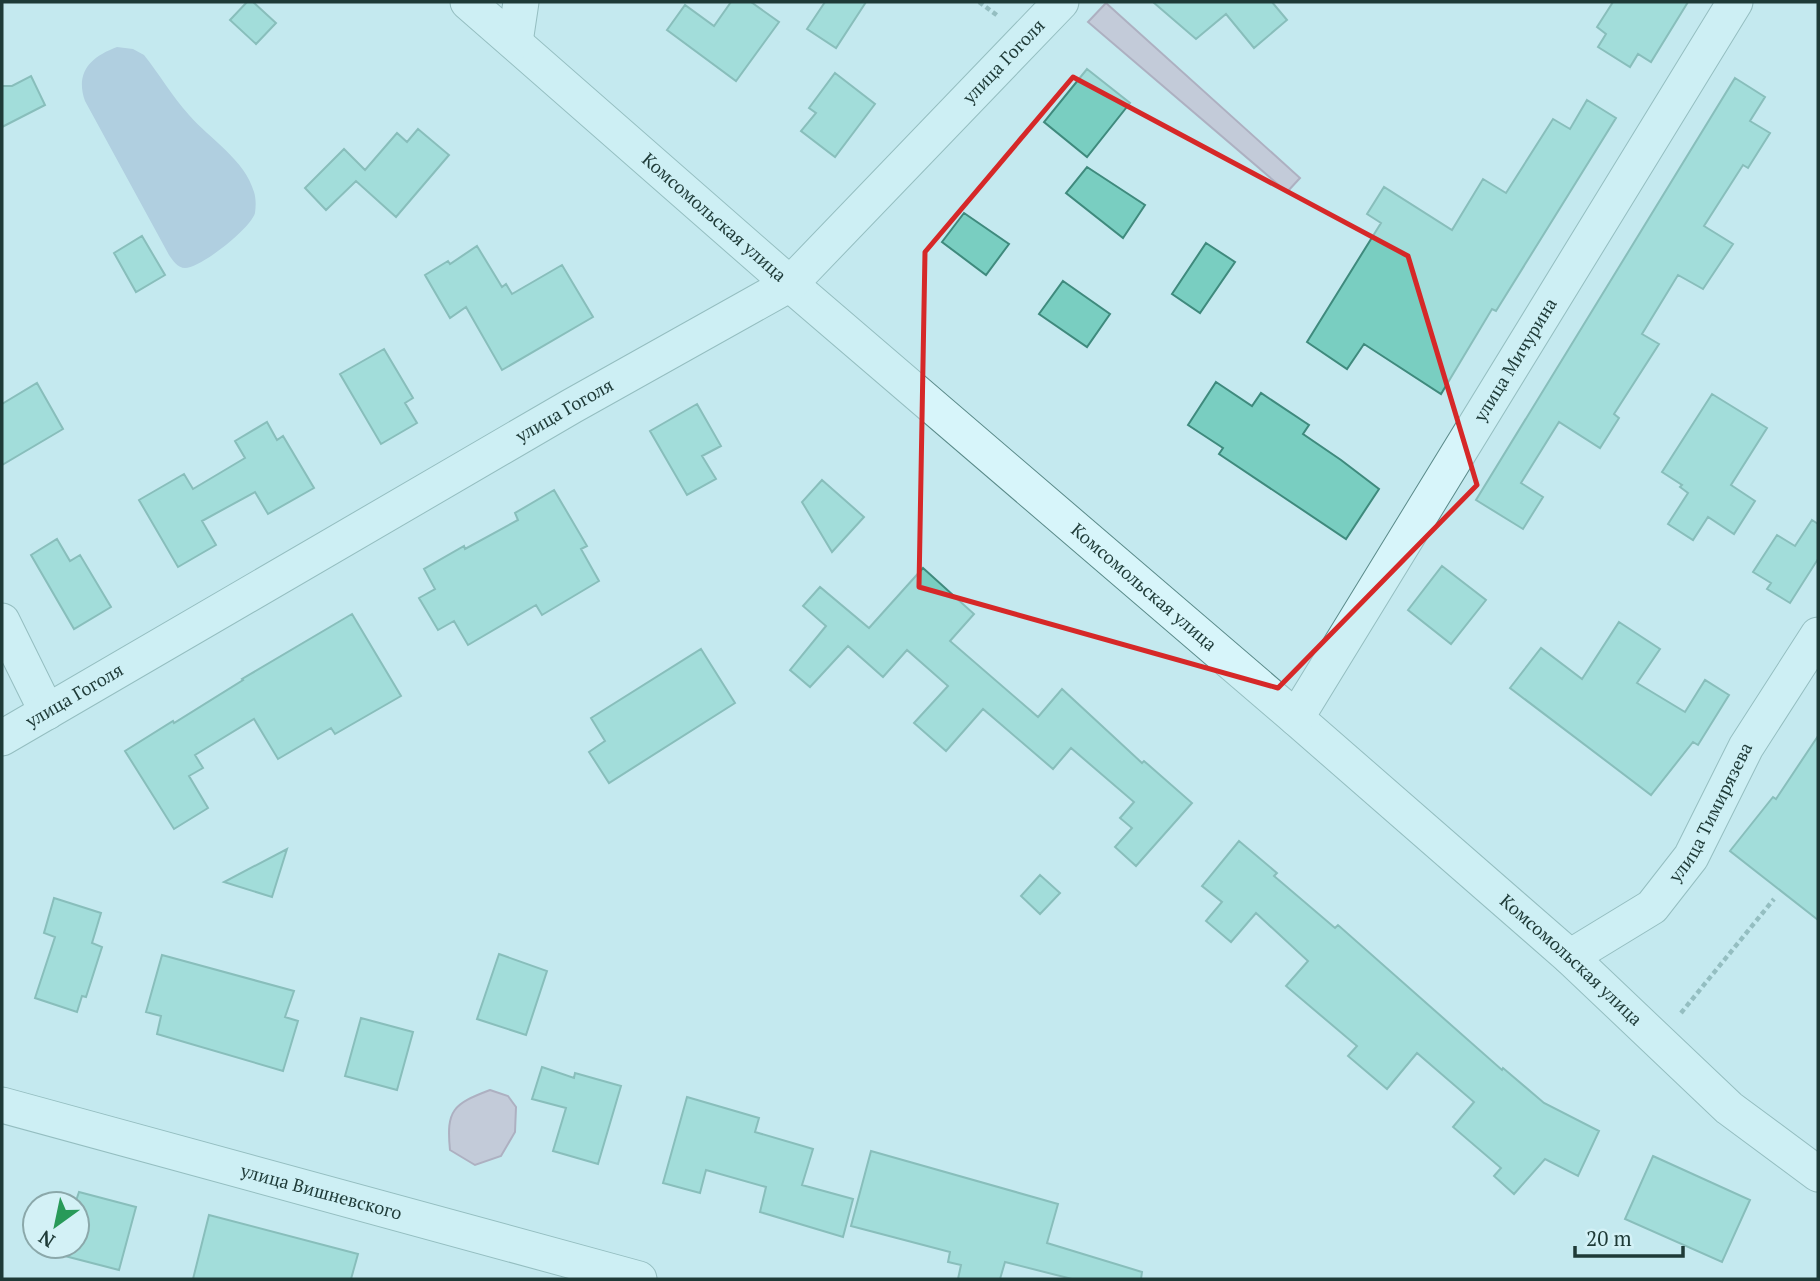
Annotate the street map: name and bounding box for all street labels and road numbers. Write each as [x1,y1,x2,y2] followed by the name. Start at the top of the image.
[956,13,1049,109] street label: улица Гоголя
[637,147,792,286] street label: Комсомольская улица
[1467,293,1562,427] street label: улица Мичурина
[510,372,617,448] street label: улица Гоголя
[1067,517,1222,656] street label: Комсомольская улица
[20,657,127,733] street label: улица Гоголя
[1662,738,1757,888] street label: улица Тимирязева
[1495,888,1648,1030] street label: Комсомольская улица
[237,1157,405,1225] street label: улица Вишневского

